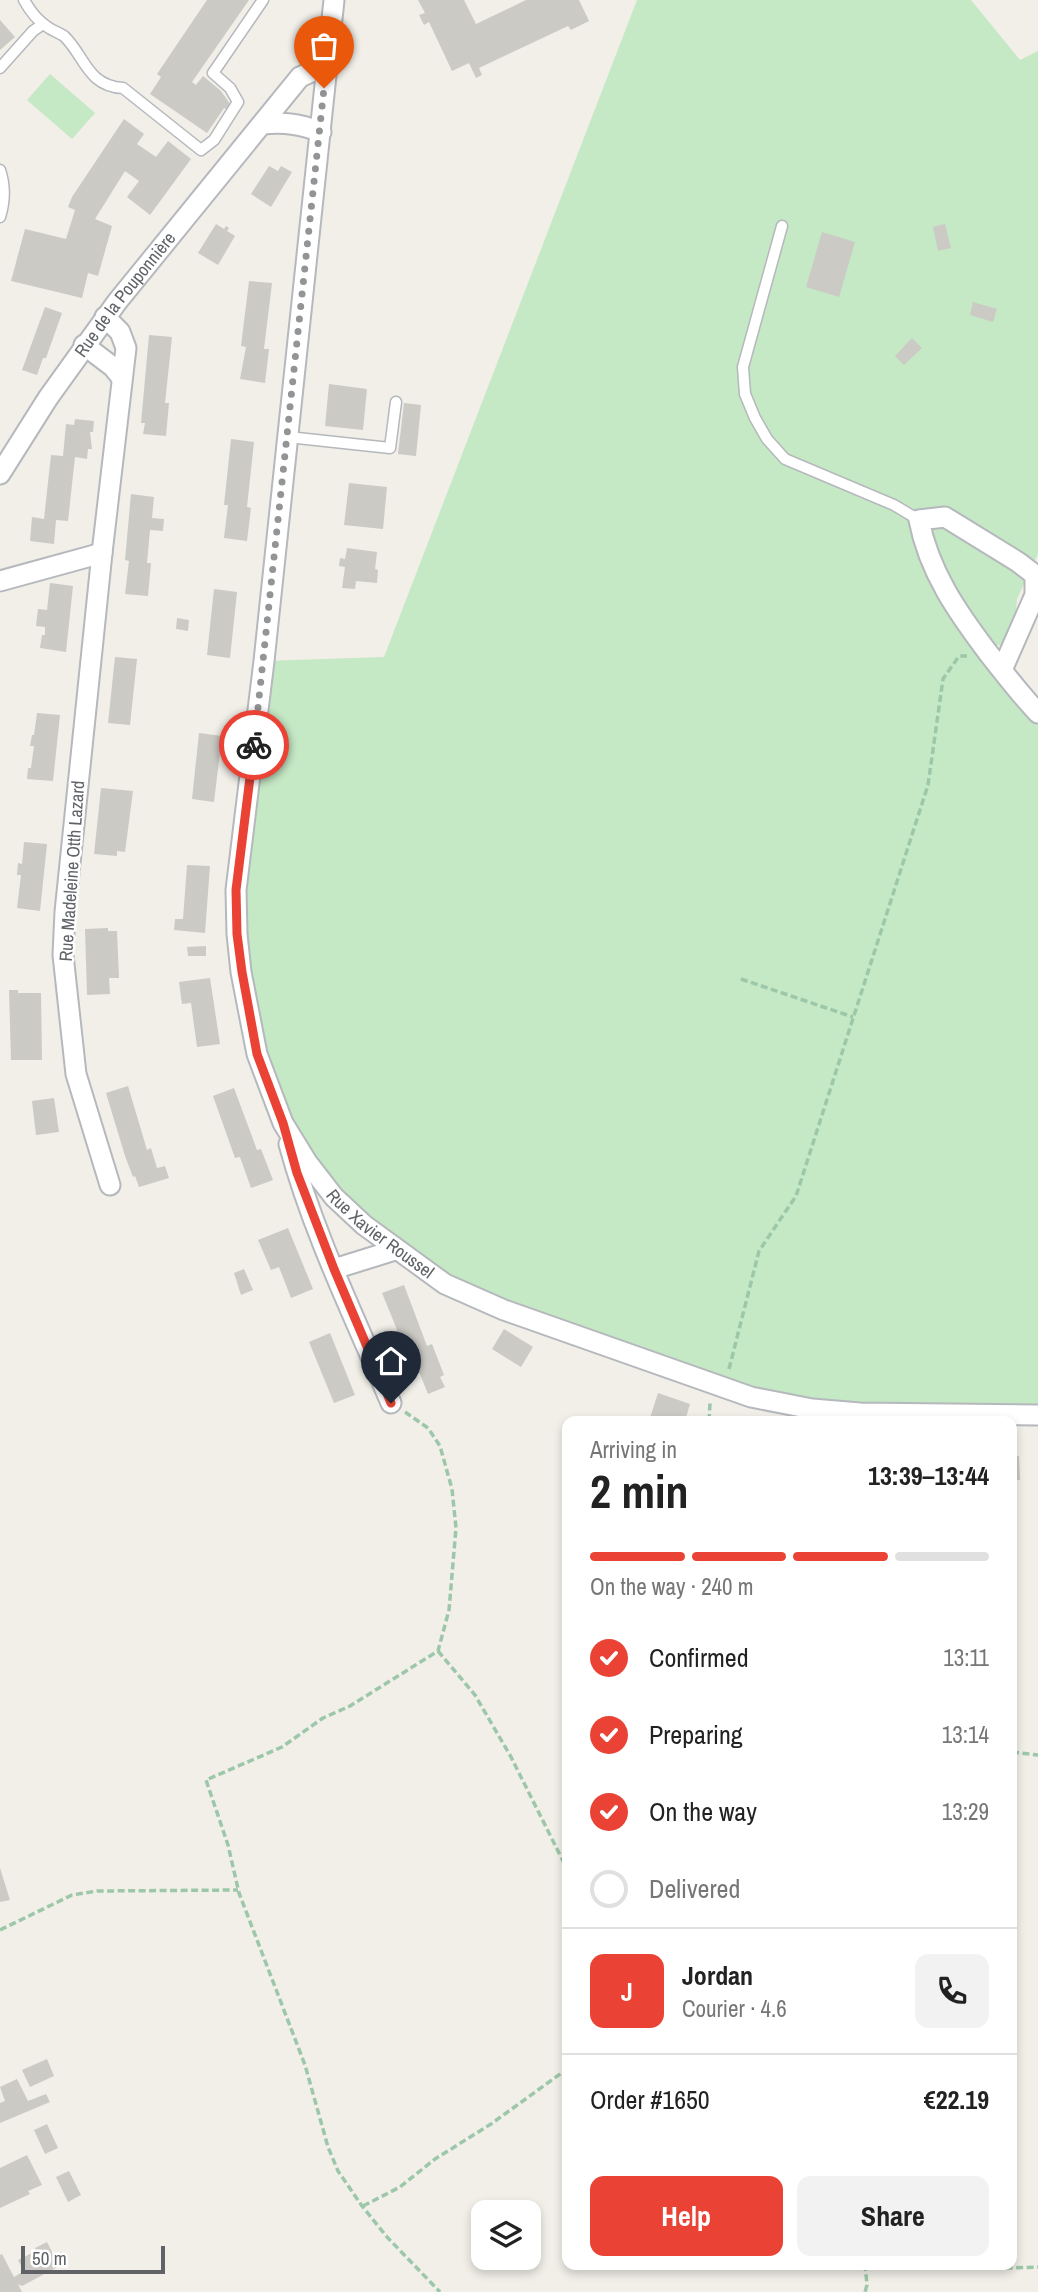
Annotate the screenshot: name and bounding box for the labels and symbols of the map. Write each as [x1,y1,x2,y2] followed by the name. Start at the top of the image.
[294,16,354,88] pin
[68,226,181,362] street label: Rue de la Pouponnière
[219,710,289,780] courier
[53,780,90,962] street label: Rue Madeleine Otth Lazard
[321,1184,439,1284] street label: Rue Xavier Roussel
[361,1331,421,1403] pin
[21,2243,164,2275] scale bar

